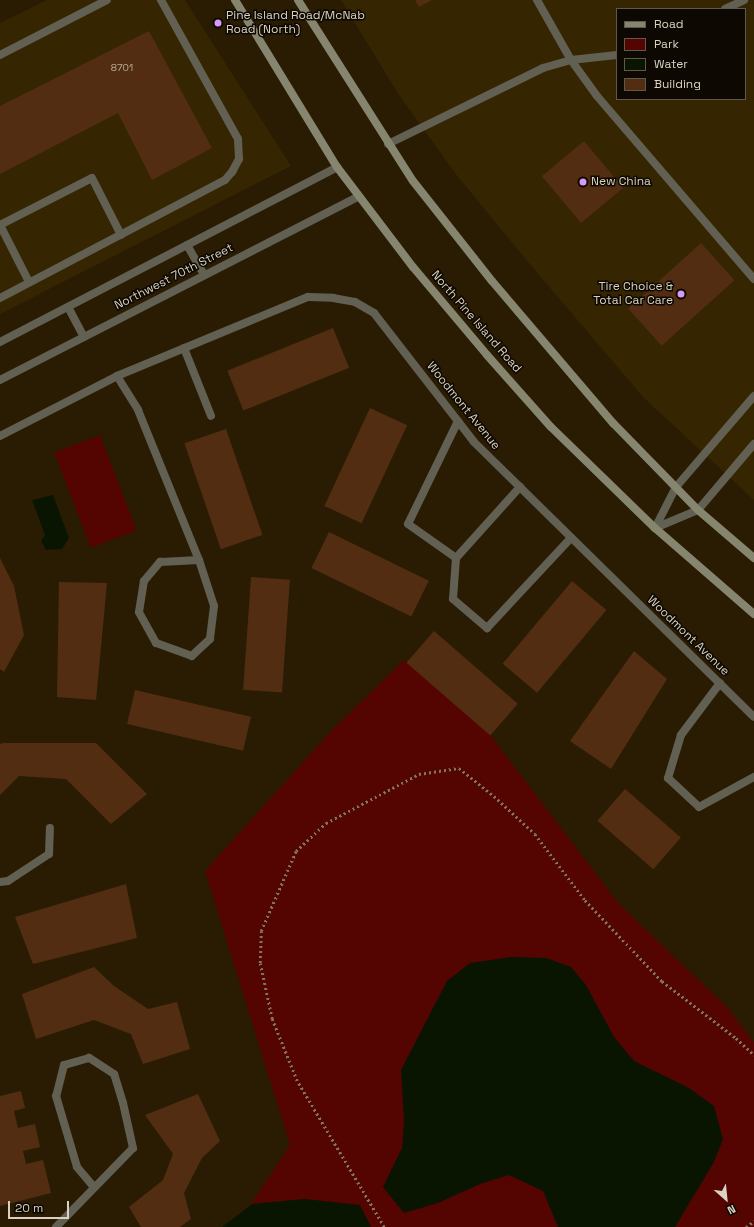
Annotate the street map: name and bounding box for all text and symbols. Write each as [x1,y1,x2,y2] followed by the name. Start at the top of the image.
[616,8,746,100] legend
[226,9,365,37] place label: Pine Island Road/McNab Road (North)
[654,16,683,32] text: Road
[213,18,223,28] marker: Pine Island Road/McNab Road (North)
[654,36,679,52] text: Park
[654,56,688,72] text: Water
[111,62,133,74] house number: 8701
[654,76,701,92] text: Building
[591,175,651,189] place label: New China
[578,177,588,187] marker: New China
[112,241,236,313] street label: Northwest 70th Street
[428,268,524,376] street label: North Pine Island Road
[593,280,673,308] place label: Tire Choice & Total Car Care
[676,289,686,299] marker: Tire Choice & Total Car Care
[423,359,503,453] street label: Woodmont Avenue
[644,593,732,679] street label: Woodmont Avenue
[706,1179,746,1219] north arrow
[10,1193,71,1219] scale bar
[15,1200,43,1216] text: 20 m
[725,1202,738,1218] text: N

